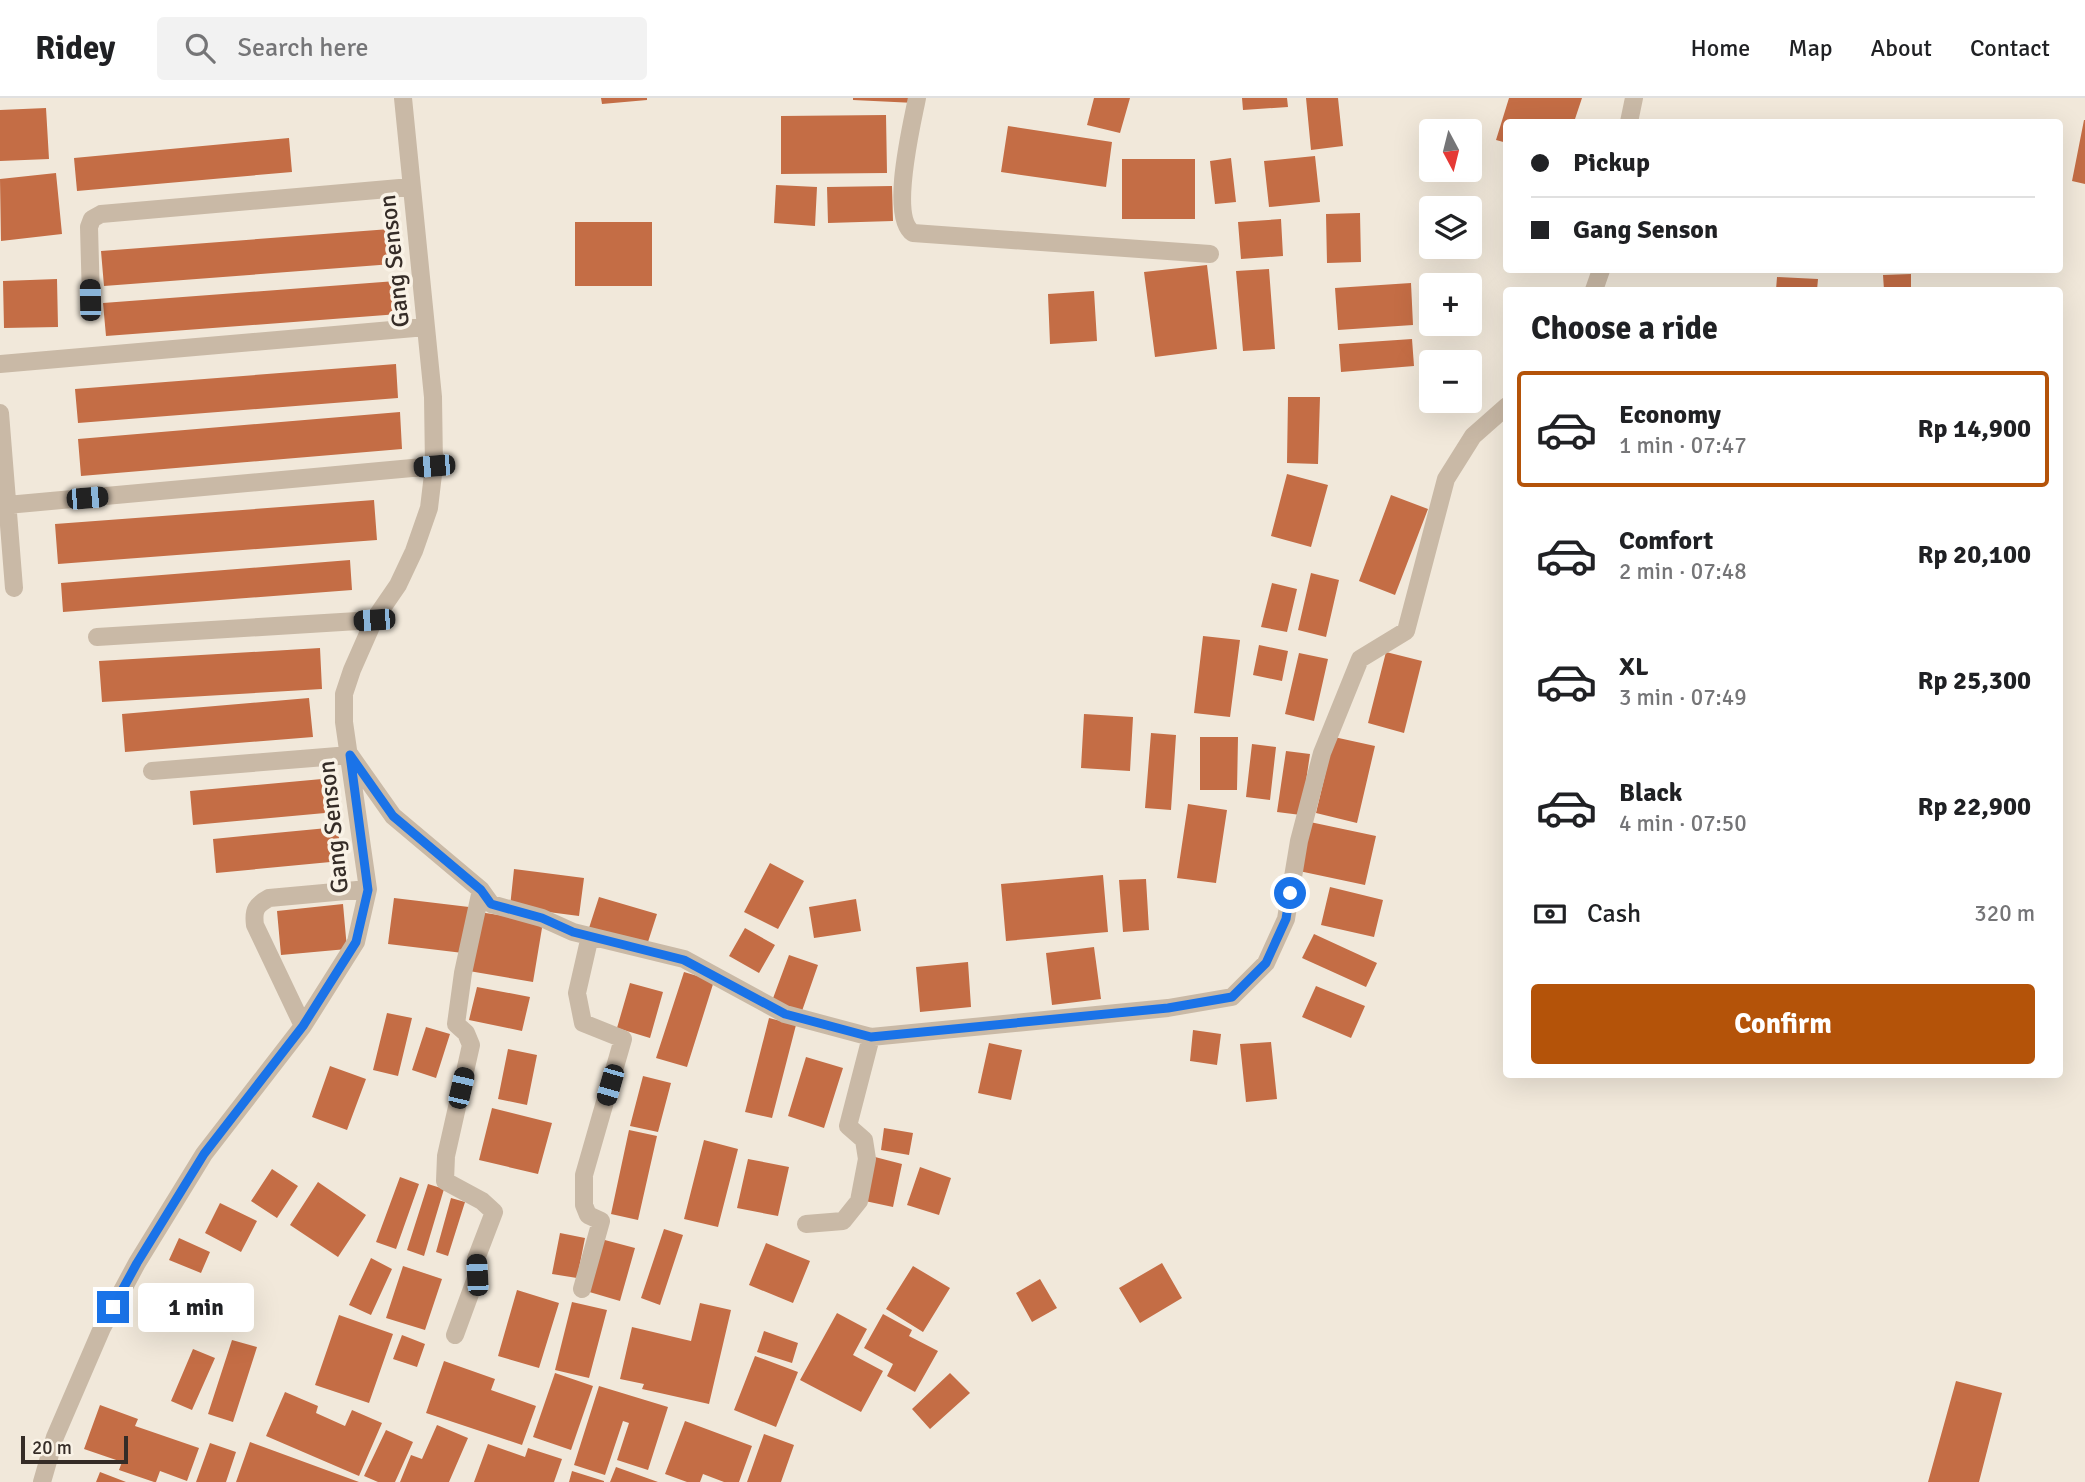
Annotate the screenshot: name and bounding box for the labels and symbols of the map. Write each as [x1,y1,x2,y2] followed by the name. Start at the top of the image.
[1419,119,1482,182] north arrow
[372,193,416,329] street label: Gang Senson
[80,279,101,321] car
[413,454,456,478] car
[66,486,109,510] car
[353,608,396,632] car
[311,759,355,895] street label: Gang Senson
[1274,877,1306,909] route start
[595,1062,626,1108] car
[447,1065,476,1111] car
[466,1253,489,1297] car
[138,1282,253,1332] callout: 1 min
[97,1291,129,1323] route end
[21,1433,128,1465] scale bar

